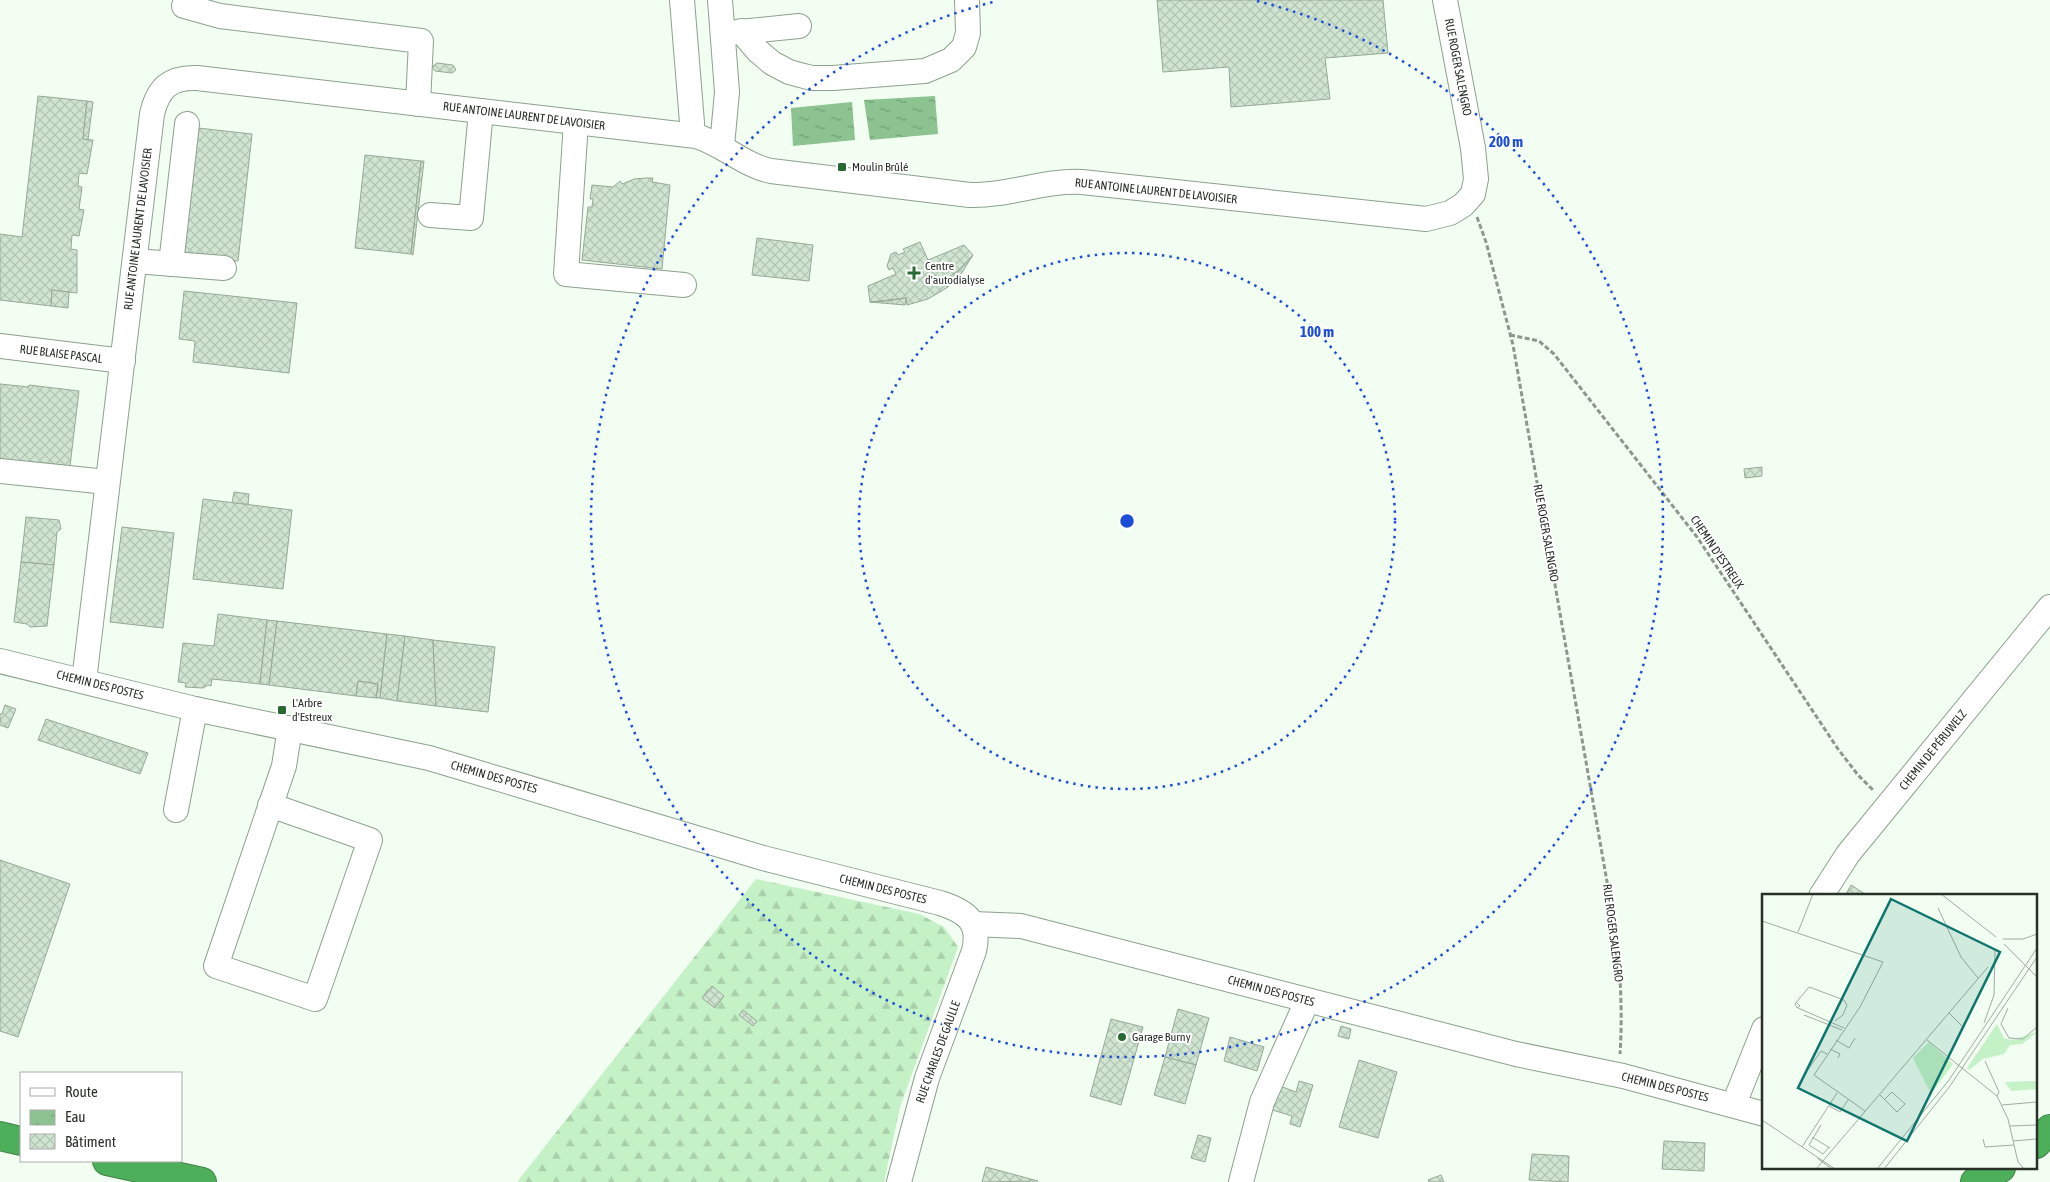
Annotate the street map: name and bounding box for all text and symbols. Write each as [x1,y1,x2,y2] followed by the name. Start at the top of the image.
[1442,17,1474,117] street label: RUE ROGER SALENGRO
[442,99,606,133] street label: RUE ANTOINE LAURENT DE LAVOISIER
[1489,133,1523,150] text: 200 m
[121,147,155,311] street label: RUE ANTOINE LAURENT DE LAVOISIER
[852,160,908,174] place label: Moulin Brûlé
[836,161,848,173] marker: Moulin Brûlé
[1074,176,1238,206] street label: RUE ANTOINE LAURENT DE LAVOISIER
[925,259,985,287] place label: Centre d'autodialyse
[907,266,921,280] marker: Centre d'autodialyse
[1300,323,1334,340] text: 100 m
[19,342,103,366] street label: RUE BLAISE PASCAL
[1531,483,1561,583] street label: RUE ROGER SALENGRO
[1118,512,1136,530] centre of rings
[1687,513,1747,592] street label: CHEMIN D'ESTREUX
[55,667,145,703] street label: CHEMIN DES POSTES
[292,696,332,724] place label: L'Arbre d'Estreux
[276,704,288,716] marker: L'Arbre d'Estreux
[1896,707,1970,793] street label: CHEMIN DE PÉRUWELZ
[449,758,539,796] street label: CHEMIN DES POSTES
[838,871,928,907] street label: CHEMIN DES POSTES
[1600,883,1626,983] street label: RUE ROGER SALENGRO
[1762,894,2038,1170] inset map
[1226,973,1316,1009] street label: CHEMIN DES POSTES
[913,999,963,1105] street label: RUE CHARLES DE GAULLE
[1132,1030,1191,1044] place label: Garage Burny
[1116,1031,1128,1043] marker: Garage Burny
[1620,1069,1710,1105] street label: CHEMIN DES POSTES
[20,1072,182,1162] legend
[65,1083,98,1100] text: Route
[65,1108,86,1125] text: Eau
[65,1133,116,1150] text: Bâtiment

